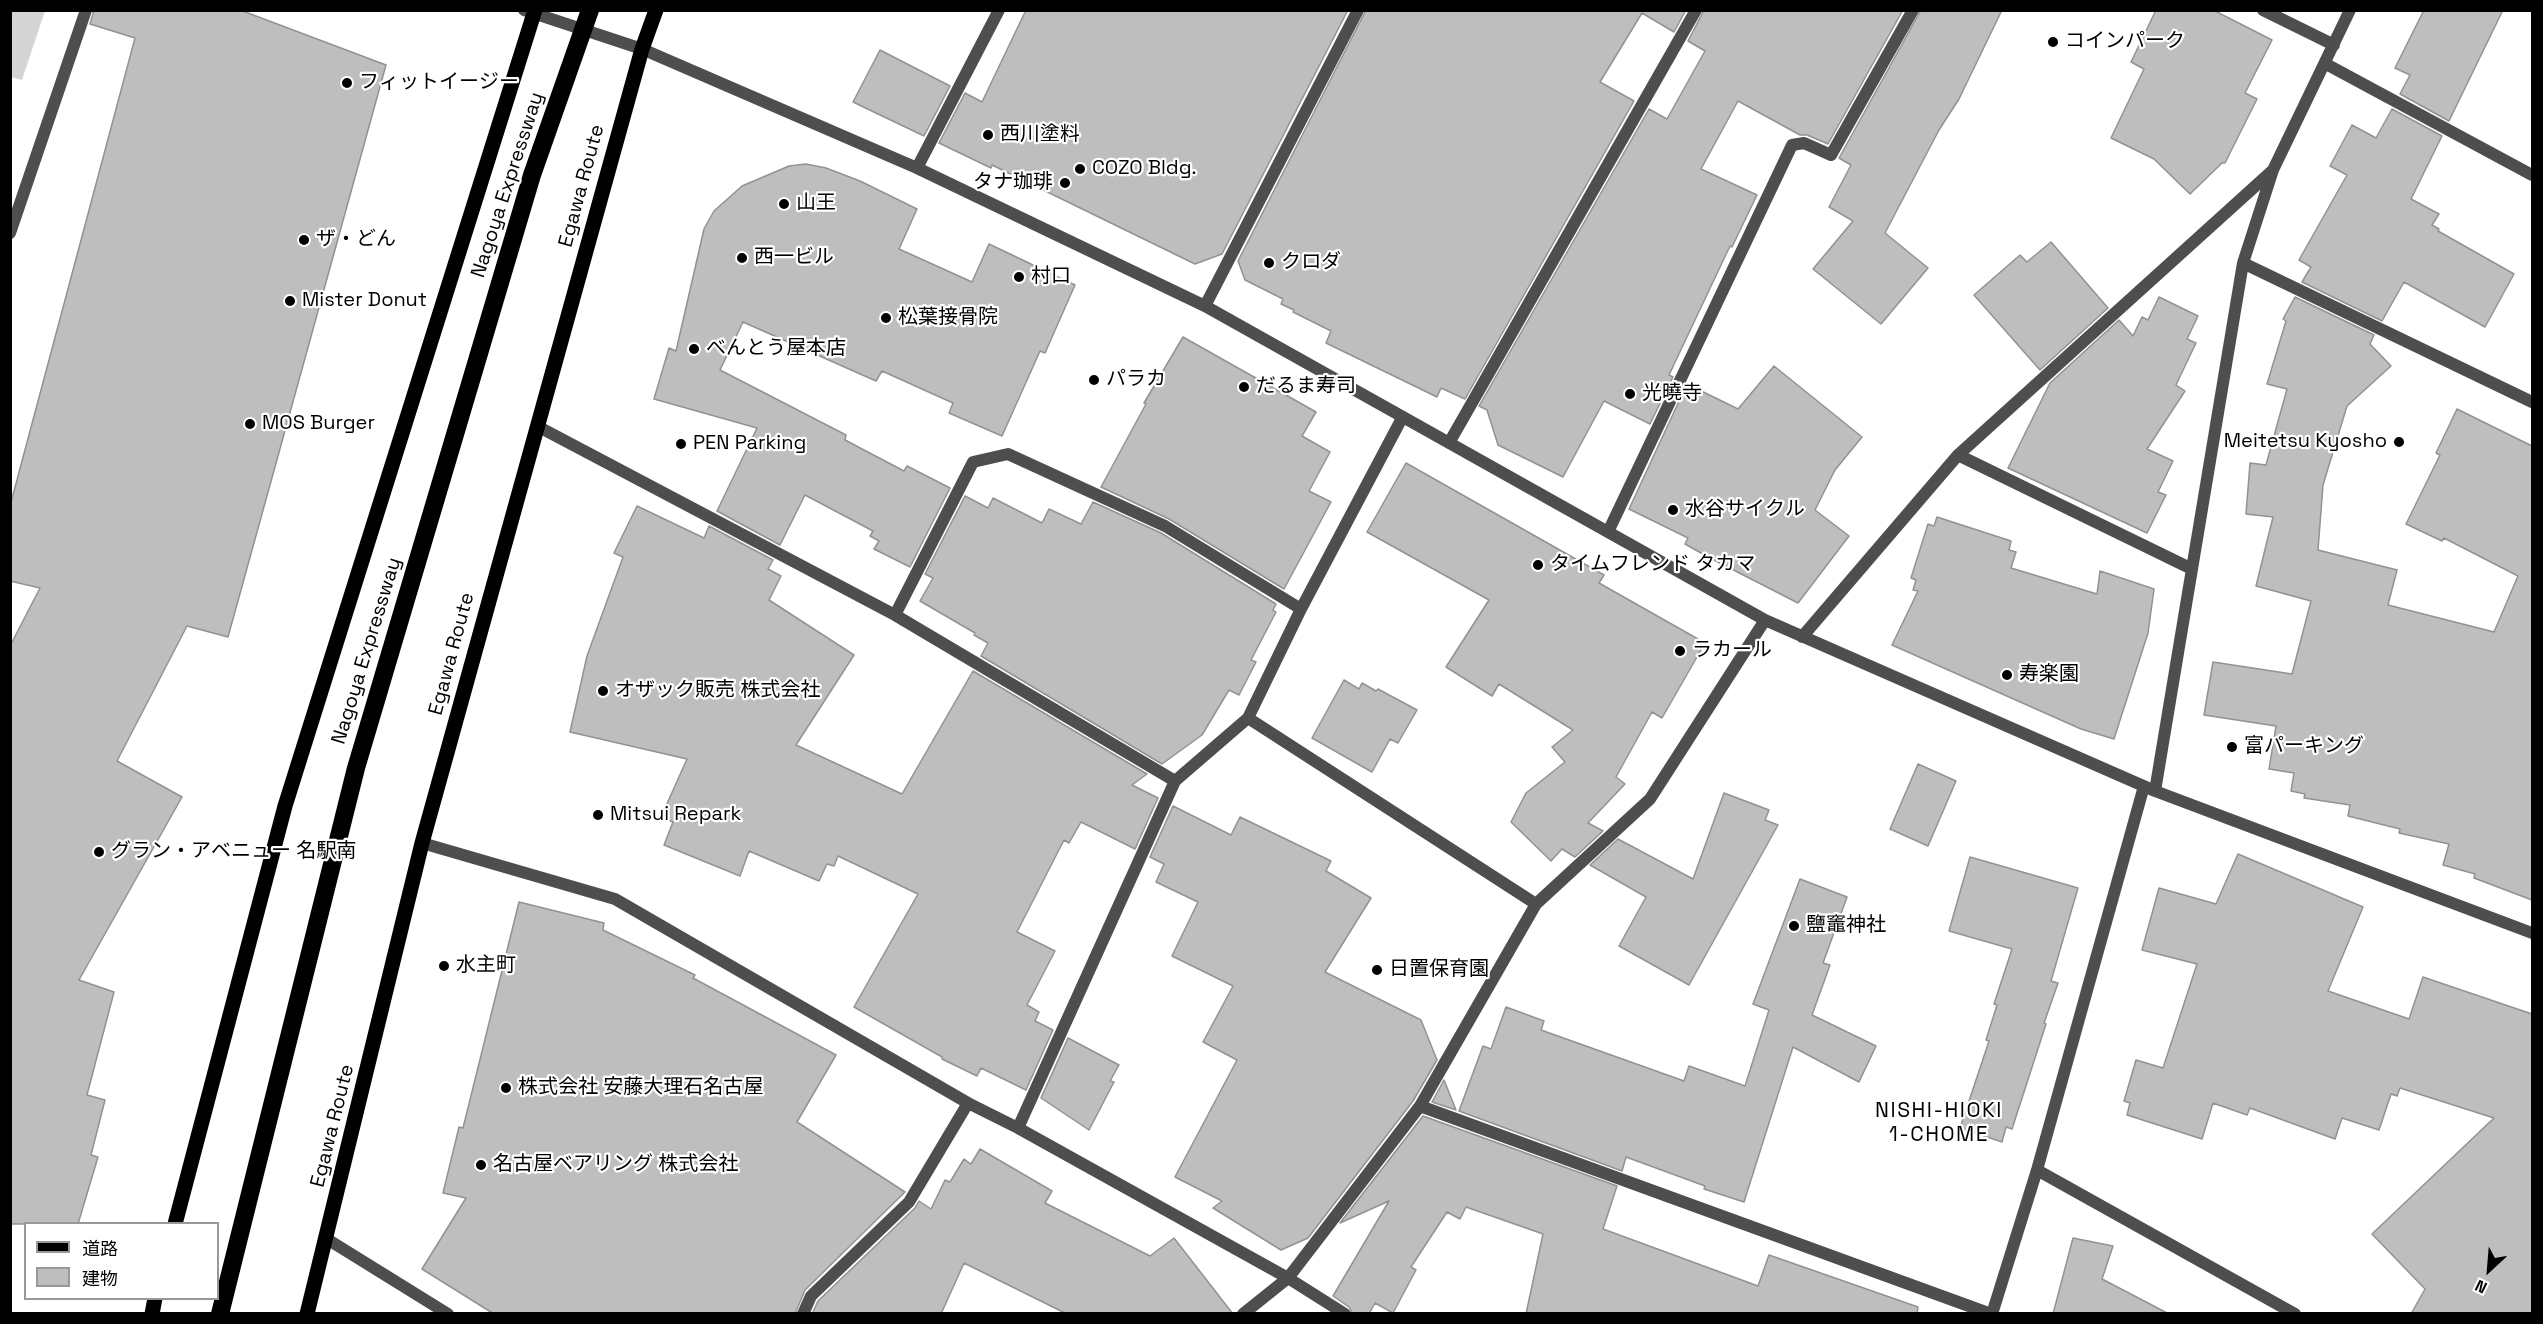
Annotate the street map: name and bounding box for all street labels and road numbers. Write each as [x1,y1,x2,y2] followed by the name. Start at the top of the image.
[467,89,549,281] street label: Nagoya Expressway
[554,122,610,250] street label: Egawa Route
[327,555,407,747] street label: Nagoya Expressway
[424,590,480,718] street label: Egawa Route
[306,1062,360,1190] street label: Egawa Route

